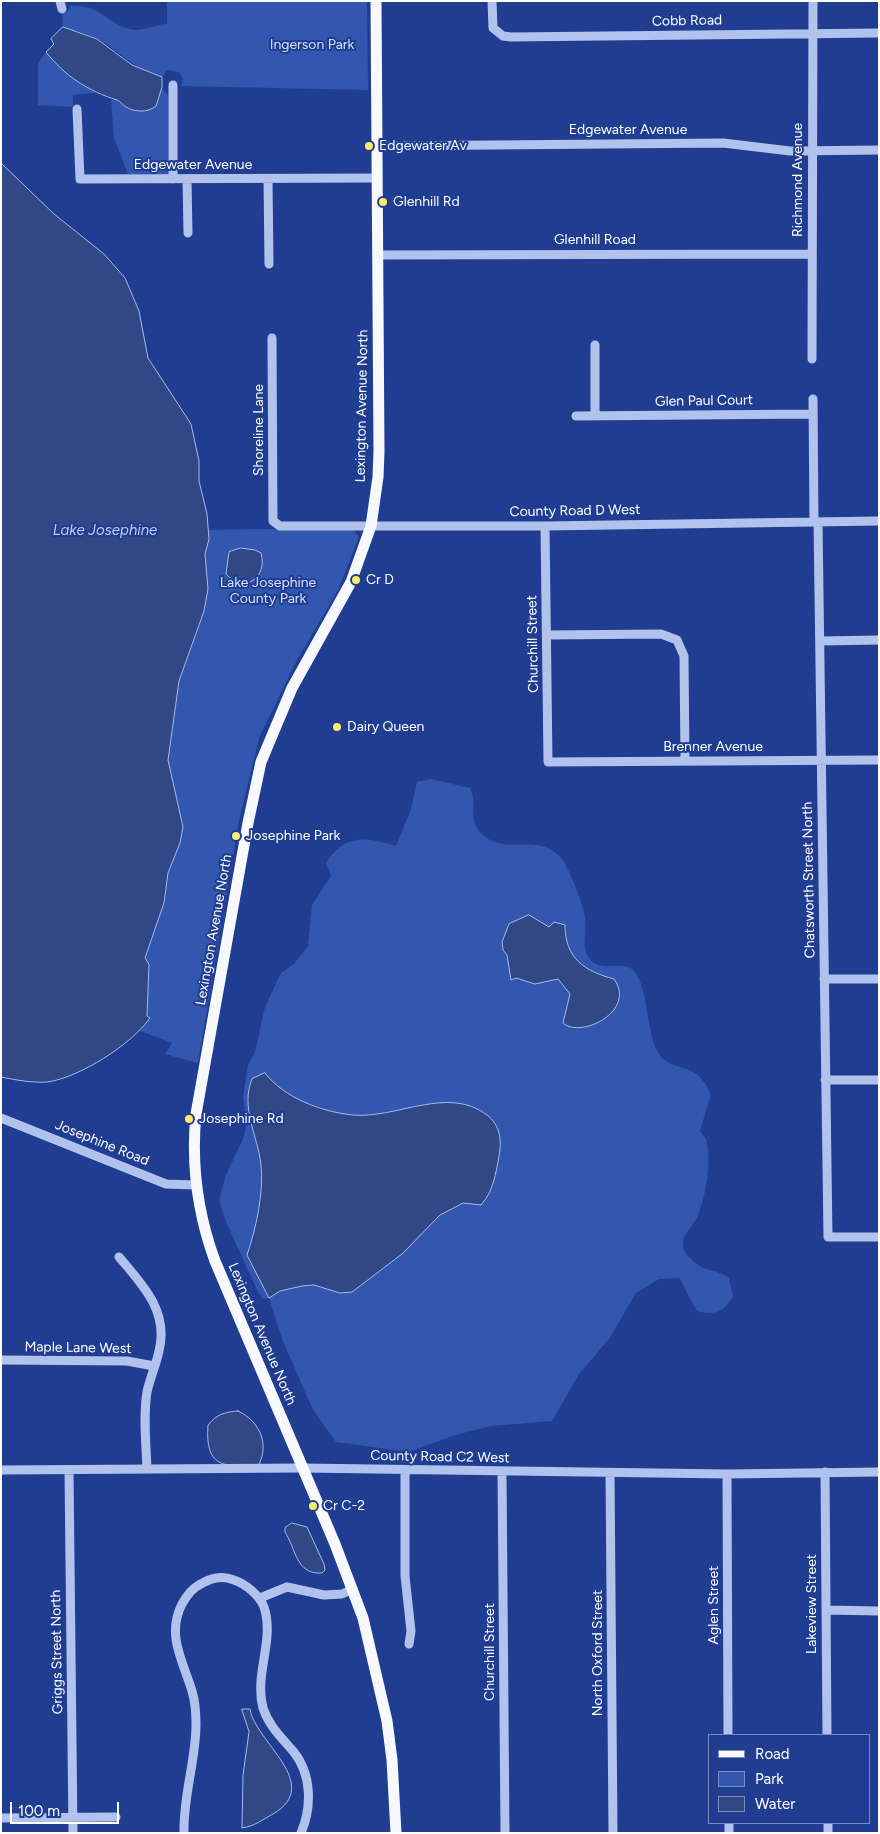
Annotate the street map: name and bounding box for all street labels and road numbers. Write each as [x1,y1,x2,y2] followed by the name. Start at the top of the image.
[652,12,722,30] street label: Cobb Road
[569,122,687,138] street label: Edgewater Avenue
[790,123,806,237] street label: Richmond Avenue
[134,157,252,173] street label: Edgewater Avenue
[554,232,636,248] street label: Glenhill Road
[352,329,372,483] street label: Lexington Avenue North
[251,384,267,476] street label: Shoreline Lane
[655,392,753,410] street label: Glen Paul Court
[509,501,641,521] street label: County Road D West
[524,595,542,693] street label: Churchill Street
[663,739,763,755] street label: Brenner Avenue
[799,802,819,958] street label: Chatsworth Street North
[192,853,236,1007] street label: Lexington Avenue North
[53,1116,151,1170] street label: Josephine Road
[224,1260,300,1408] street label: Lexington Avenue North
[24,1339,132,1357] street label: Maple Lane West
[370,1447,510,1467] street label: County Road C2 West
[804,1554,820,1654] street label: Lakeview Street
[706,1566,722,1644] street label: Aglen Street
[48,1590,66,1714] street label: Griggs Street North
[590,1590,606,1716] street label: North Oxford Street
[482,1603,498,1701] street label: Churchill Street

